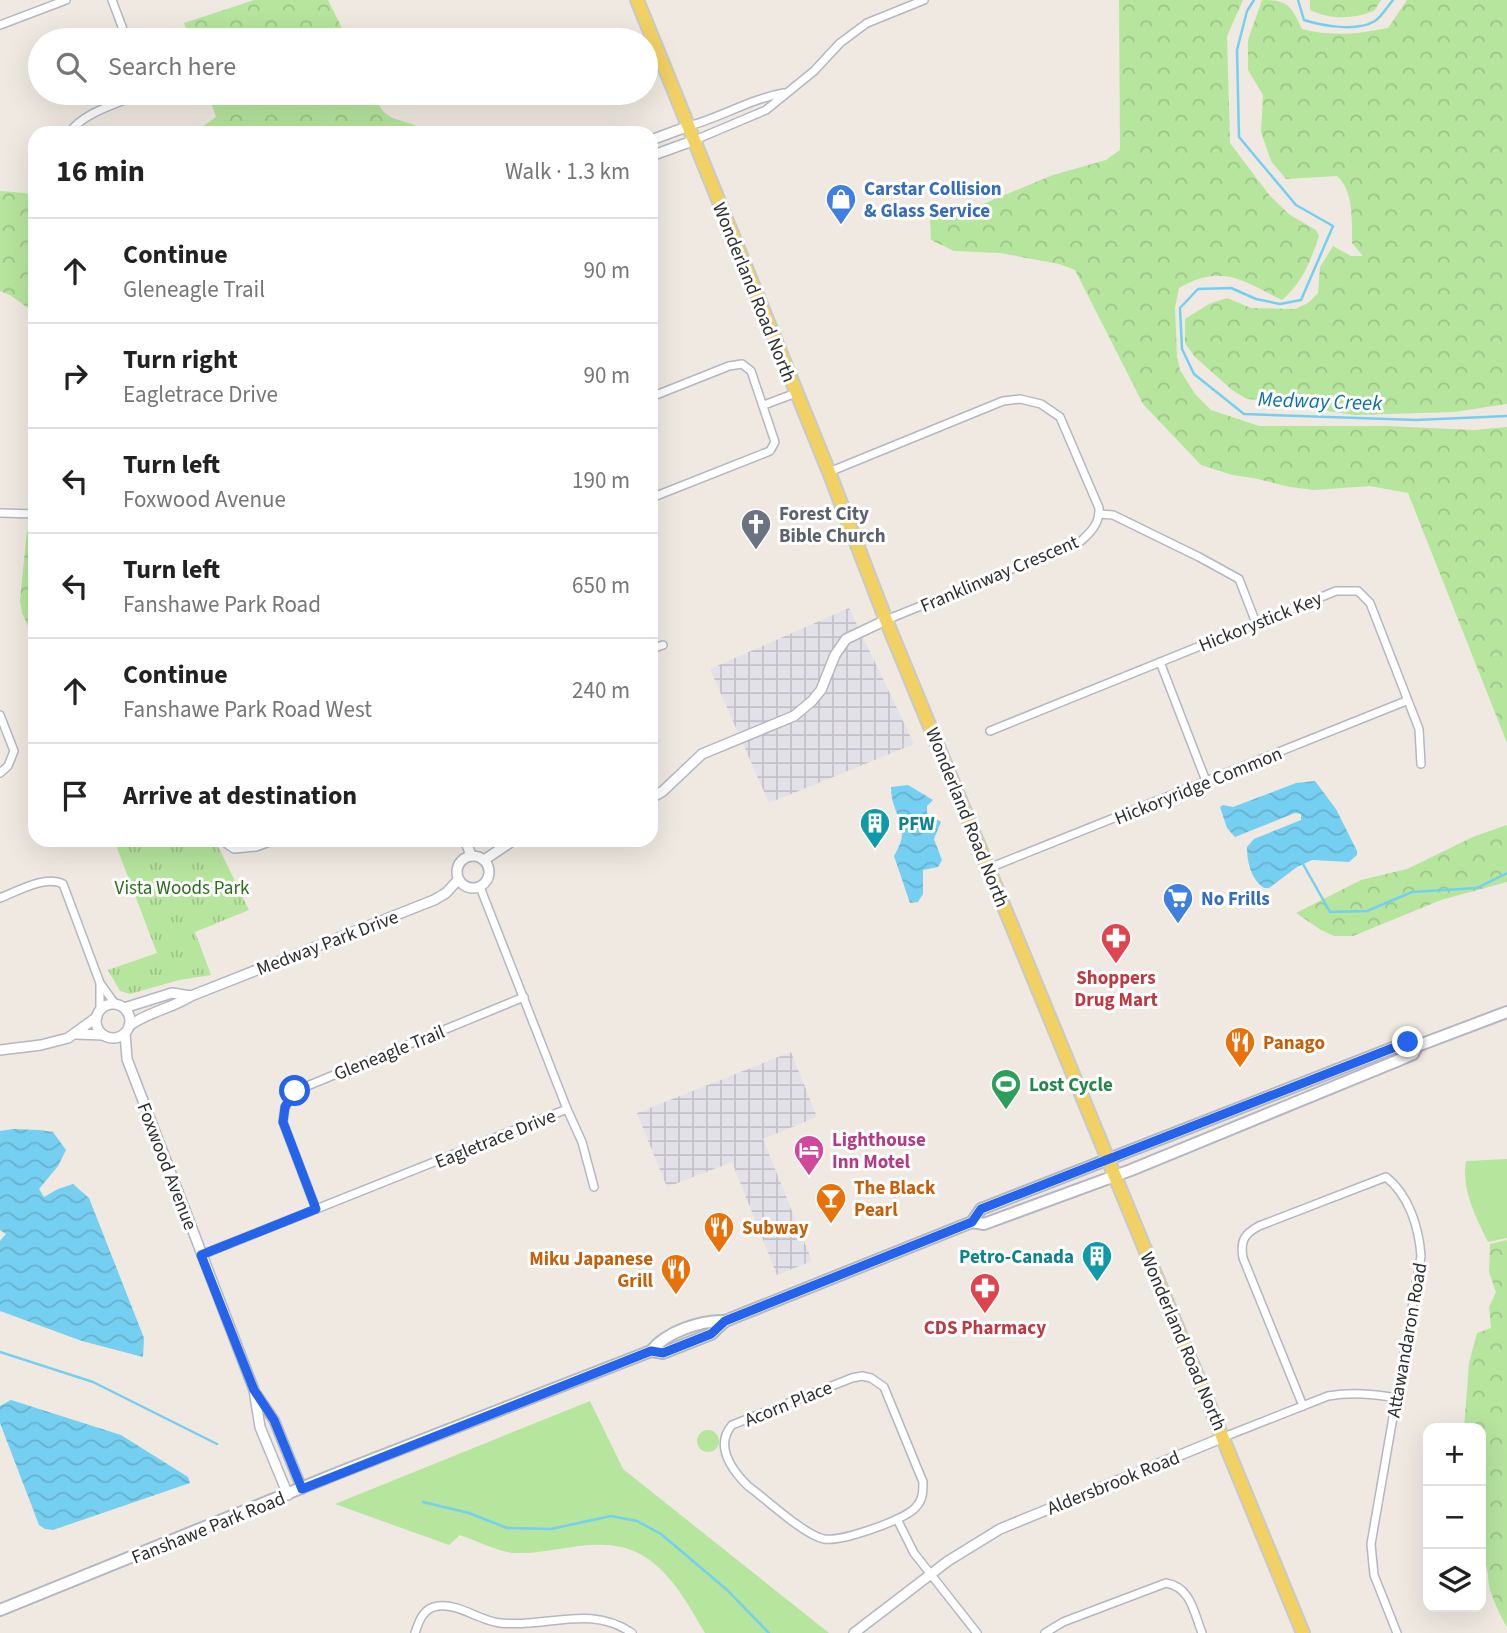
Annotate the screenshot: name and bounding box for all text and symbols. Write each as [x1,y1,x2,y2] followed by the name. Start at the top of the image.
[28,28,658,105] search box
[52,48,90,86] icon: search
[108,48,236,85] text: Search here
[56,150,145,193] text: 16 min
[505,155,630,188] text: Walk · 1.3 km
[864,176,1002,225] place label: Carstar Collision & Glass Service
[824,182,858,226] shop icon: Carstar Collision & Glass Service
[705,199,802,387] street label: Wonderland Road North
[123,236,228,273] text: Continue
[56,252,94,290] icon: ahead
[583,254,630,287] text: 90 m
[123,273,265,306] text: Gleneagle Trail
[123,341,238,378] text: Turn right
[56,357,94,395] icon: right
[583,359,630,392] text: 90 m
[123,378,278,411] text: Eagletrace Drive
[1257,384,1384,418] water label: Medway Creek
[123,446,220,483] text: Turn left
[56,462,94,500] icon: left
[572,464,630,497] text: 190 m
[123,483,286,516] text: Foxwood Avenue
[779,501,886,550] place label: Forest City Bible Church
[739,507,773,551] church icon: Forest City Bible Church
[916,529,1083,620] street label: Franklinway Crescent
[123,551,220,588] text: Turn left
[56,567,94,605] icon: left
[572,569,630,602] text: 650 m
[1195,585,1326,659] street label: Hickorystick Key
[123,588,321,621] text: Fanshawe Park Road
[123,656,228,693] text: Continue
[56,672,94,710] icon: ahead
[572,674,630,707] text: 240 m
[123,693,372,726] text: Fanshawe Park Road West
[918,724,1015,912] street label: Wonderland Road North
[1111,740,1286,832] street label: Hickoryridge Common
[56,777,94,815] icon: arrive
[123,777,357,814] text: Arrive at destination
[858,806,892,850] building icon: PFW
[898,811,935,838] place label: PFW
[115,875,250,902] park label: Vista Woods Park
[1161,881,1195,925] supermarket icon: No Frills
[1201,886,1270,913] place label: No Frills
[253,904,402,983] street label: Medway Park Drive
[1099,921,1133,965] pharmacy icon: Shoppers Drug Mart
[1074,965,1158,1014] place label: Shoppers Drug Mart
[330,1019,449,1088] street label: Gleneagle Trail
[1223,1025,1257,1069] restaurant icon: Panago
[1392,1026,1423,1057] route end
[1263,1030,1325,1057] place label: Panago
[989,1067,1023,1111] sports icon: Lost Cycle
[1029,1072,1113,1099] place label: Lost Cycle
[279,1075,310,1106] route start
[130,1099,203,1234] street label: Foxwood Avenue
[431,1103,560,1176] street label: Eagletrace Drive
[832,1127,926,1176] place label: Lighthouse Inn Motel
[792,1133,826,1177] hotel icon: Lighthouse Inn Motel
[854,1175,936,1224] place label: The Black Pearl
[814,1181,848,1225] bar icon: The Black Pearl
[702,1210,736,1254] restaurant icon: Subway
[742,1215,809,1242] place label: Subway
[1080,1239,1114,1283] building icon: Petro-Canada
[959,1244,1074,1271] place label: Petro-Canada
[529,1246,654,1295] place label: Miku Japanese Grill
[1133,1248,1233,1435] street label: Wonderland Road North
[659,1252,693,1296] restaurant icon: Miku Japanese Grill
[1381,1261,1434,1420] street label: Attawandaron Road
[968,1271,1002,1315] pharmacy icon: CDS Pharmacy
[924,1315,1046,1342] place label: CDS Pharmacy
[741,1375,837,1434] street label: Acorn Place
[1423,1423,1486,1612] map controls
[1423,1423,1486,1486] button: +
[1043,1444,1184,1522] street label: Aldersbrook Road
[128,1485,289,1572] street label: Fanshawe Park Road
[1423,1486,1486,1549] button: −
[1423,1549,1486,1612] button: layers

